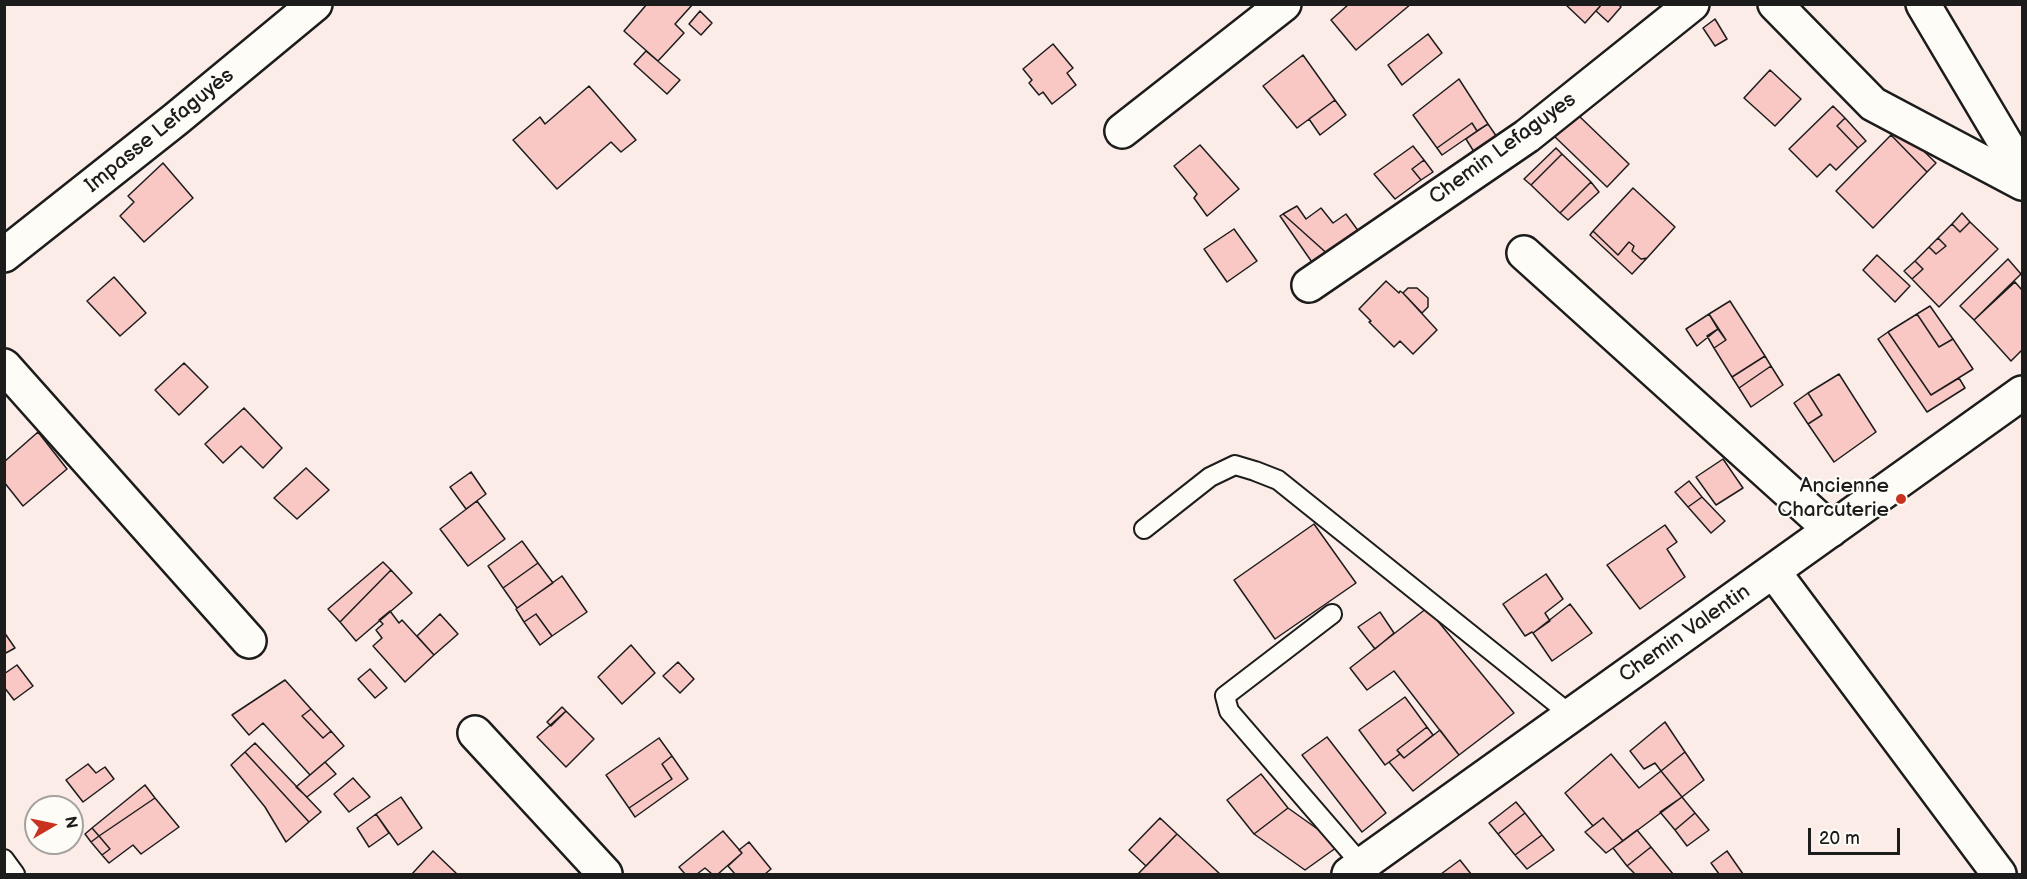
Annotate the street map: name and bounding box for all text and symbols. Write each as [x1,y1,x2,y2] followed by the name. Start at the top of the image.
[81,63,239,199] street label: Impasse Lefaguyès
[1425,87,1581,211] street label: Chemin Lefaguyes
[1777,474,1889,524] place label: Ancienne Charcuterie
[1894,492,1908,506] marker: Ancienne Charcuterie
[1615,579,1755,689] street label: Chemin Valentin
[24,795,84,855] north arrow
[60,815,81,830] text: N
[1811,816,1902,854] scale bar
[1819,828,1860,849] text: 20 m

